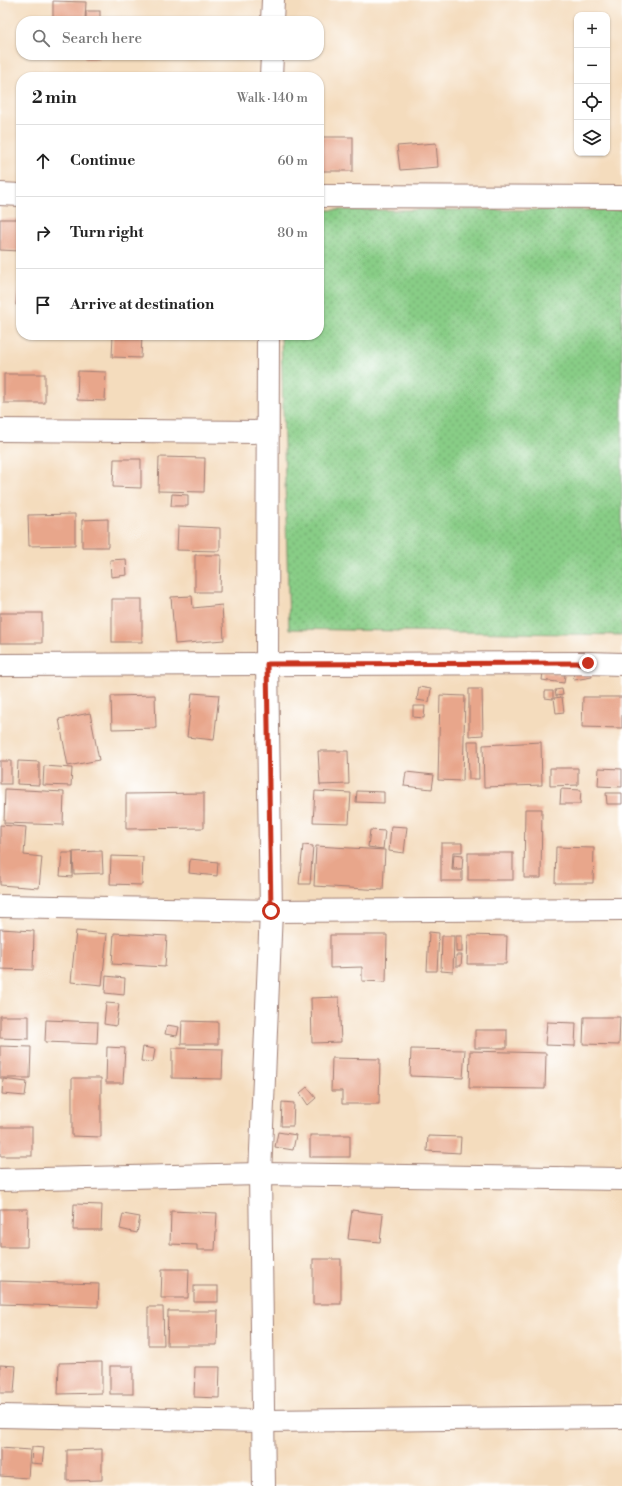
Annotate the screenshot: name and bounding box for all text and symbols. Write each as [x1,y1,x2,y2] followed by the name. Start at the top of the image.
[574,12,610,156] map controls
[574,12,610,48] button: +
[16,16,324,60] search box
[30,27,52,49] icon: search
[62,29,142,48] text: Search here
[574,48,610,84] button: −
[574,84,610,120] button: locate
[32,87,77,109] text: 2 min
[237,90,308,106] text: Walk · 140 m
[574,120,610,156] button: layers
[32,150,54,172] icon: ahead
[70,151,135,170] text: Continue
[277,153,308,169] text: 60 m
[32,222,54,244] icon: right
[70,223,144,242] text: Turn right
[277,225,308,241] text: 80 m
[32,294,54,316] icon: arrive
[70,295,214,314] text: Arrive at destination
[579,654,597,672] route end
[262,902,280,920] route start

